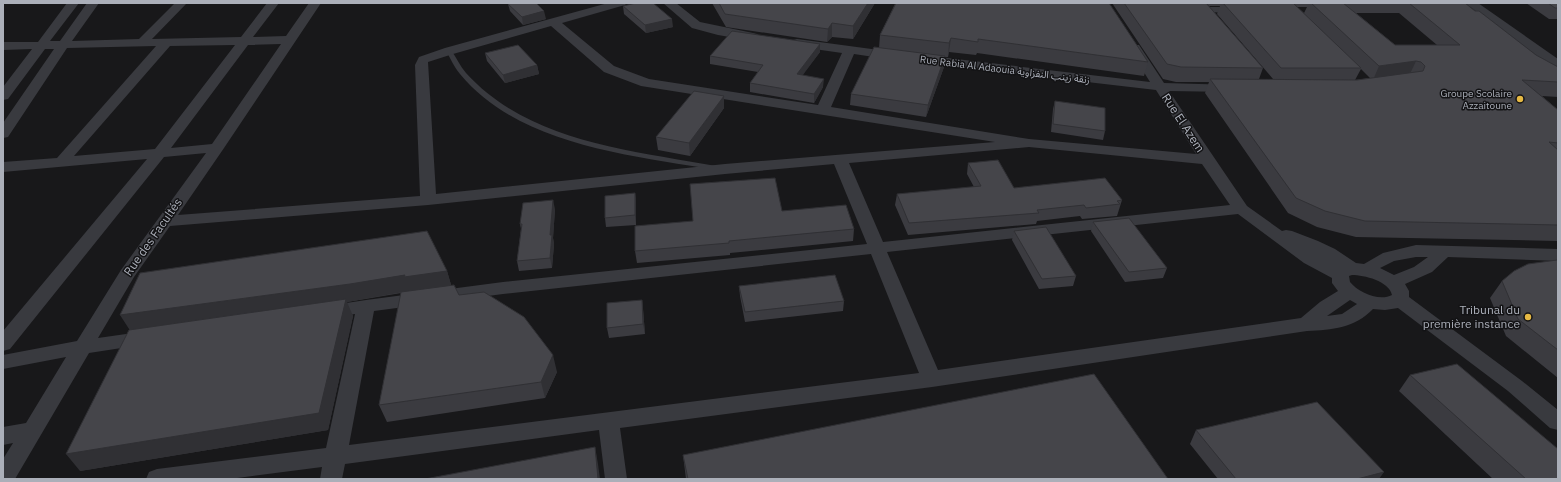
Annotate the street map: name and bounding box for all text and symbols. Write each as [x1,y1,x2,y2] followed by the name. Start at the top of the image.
[919,53,1091,86] street label: Rue Rabia Al Adaouia زنقة زينب النفزاوية
[1440,87,1512,112] place label: Groupe Scolaire Azzaitoune
[1159,90,1208,155] street label: Rue El Azem
[1515,94,1525,104] marker: Groupe Scolaire Azzaitoune
[120,195,185,278] street label: Rue des Facultés
[1423,302,1520,331] place label: Tribunal du première instance
[1523,312,1533,322] marker: Tribunal du première instance

